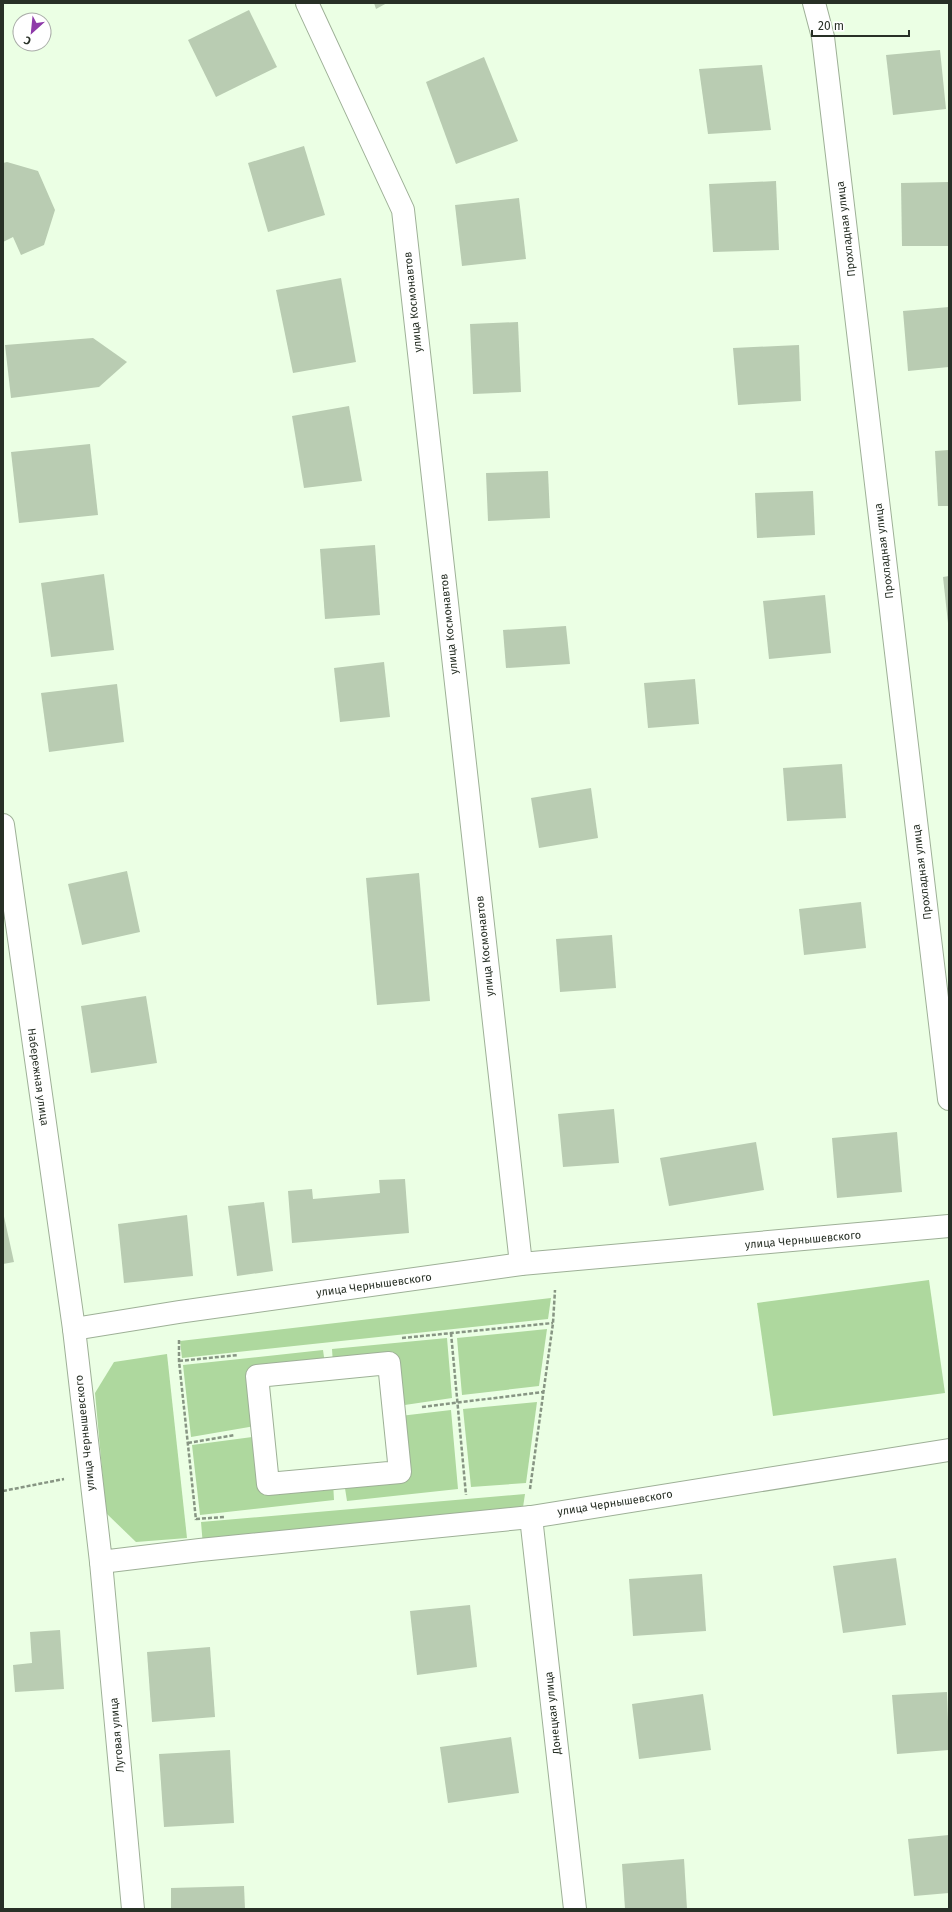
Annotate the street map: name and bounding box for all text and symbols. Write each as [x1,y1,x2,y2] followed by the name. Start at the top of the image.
[12,12,52,52] north arrow
[812,12,909,38] scale bar
[818,19,844,33] text: 20 m
[21,33,33,48] text: С
[834,180,858,278] street label: Прохладная улица
[401,251,425,353] street label: улица Космонавтов
[872,502,896,600] street label: Прохладная улица
[437,573,461,675] street label: улица Космонавтов
[910,823,934,921] street label: Прохладная улица
[473,895,497,997] street label: улица Космонавтов
[25,1027,51,1127] street label: Набережная улица
[744,1228,862,1252] street label: улица Чернышевского
[315,1270,433,1300] street label: улица Чернышевского
[72,1374,98,1492] street label: улица Чернышевского
[556,1487,674,1519] street label: улица Чернышевского
[542,1671,564,1756] street label: Донецкая улица
[107,1697,127,1773] street label: Луговая улица

